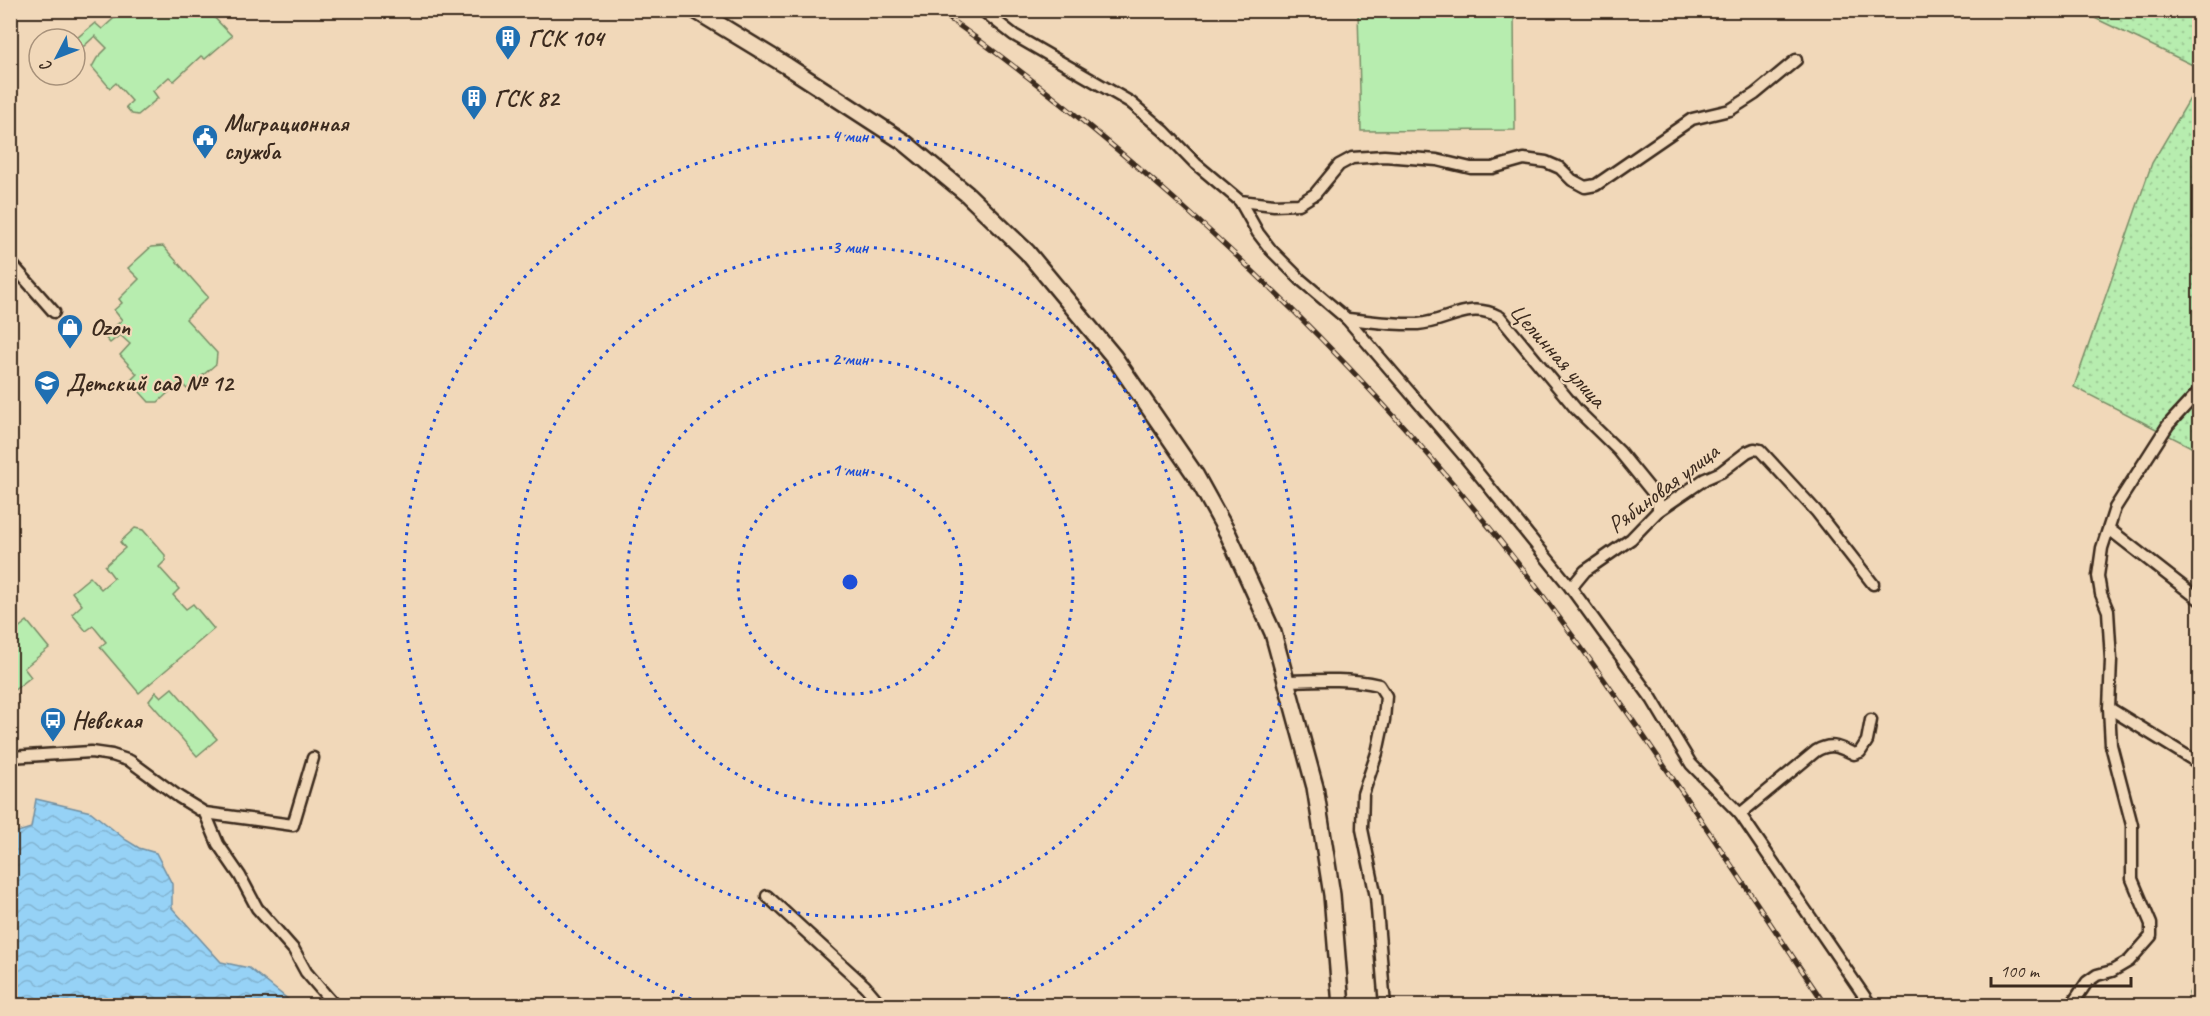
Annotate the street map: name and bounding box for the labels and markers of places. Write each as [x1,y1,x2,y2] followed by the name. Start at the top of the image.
[493,23,523,61] building icon: ГСК 104
[528,23,606,53] place label: ГСК 104
[459,83,489,121] building icon: ГСК 82
[494,83,561,113] place label: ГСК 82
[224,108,350,166] place label: Миграционная служба
[190,122,220,160] public building icon: Миграционная служба
[55,312,85,350] shop icon: Ozon
[90,312,131,342] place label: Ozon
[32,368,62,406] school or university icon: Детский сад № 12
[66,368,235,398] place label: Детский сад № 12
[840,572,860,592] centre of rings
[38,705,68,743] bus stop icon: Невская
[72,705,143,735] place label: Невская

